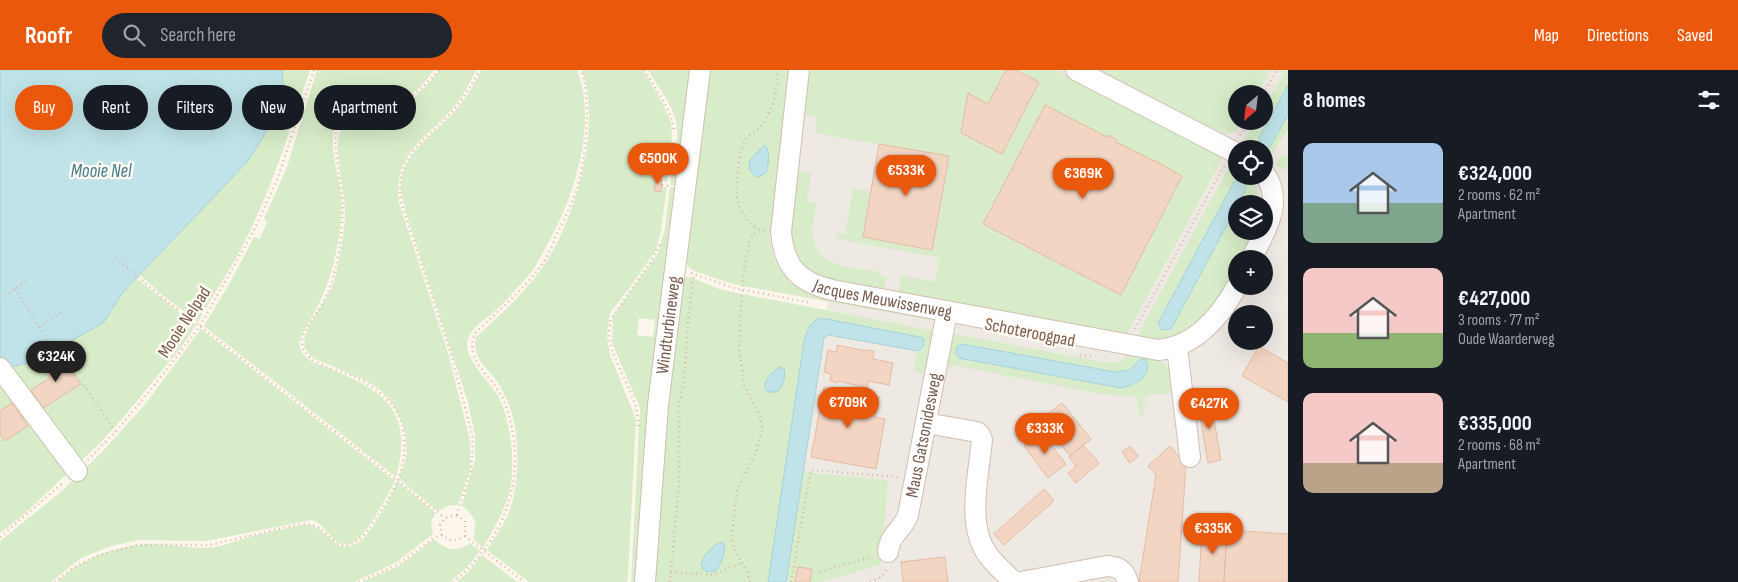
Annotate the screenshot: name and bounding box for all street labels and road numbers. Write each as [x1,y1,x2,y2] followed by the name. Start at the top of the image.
[652,275,685,375] street label: Windturbineweg
[809,275,954,323] street label: Jacques Meuwissenweg
[154,283,215,362] street label: Mooie Nelpad
[983,313,1077,352] street label: Schoteroogpad
[902,371,946,499] street label: Maus Gatsonidesweg

